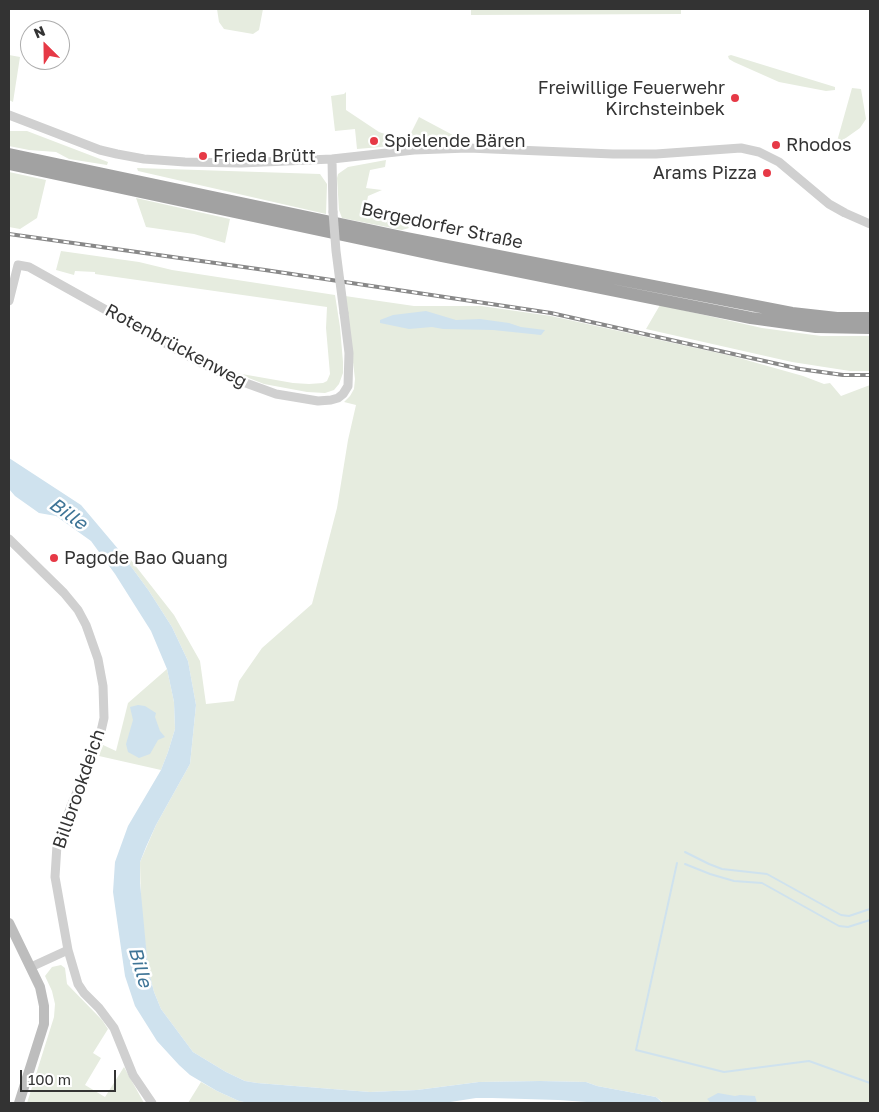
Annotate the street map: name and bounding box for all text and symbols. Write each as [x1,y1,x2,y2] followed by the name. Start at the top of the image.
[20,20,70,70] north arrow
[31,22,48,42] text: N
[538,77,725,120] place label: Freiwillige Feuerwehr Kirchsteinbek
[729,92,741,104] marker: Freiwillige Feuerwehr Kirchsteinbek
[384,130,526,152] place label: Spielende Bären
[786,134,852,156] place label: Rhodos
[368,135,380,147] marker: Spielende Bären
[770,139,782,151] marker: Rhodos
[213,145,316,167] place label: Frieda Brütt
[197,150,209,162] marker: Frieda Brütt
[653,162,757,184] place label: Arams Pizza
[761,167,773,179] marker: Arams Pizza
[359,198,525,254] street label: Bergedorfer Straße
[101,300,251,392] street label: Rotenbrückenweg
[45,493,91,535] water label: Bille
[64,547,228,569] place label: Pagode Bao Quang
[48,552,60,564] marker: Pagode Bao Quang
[48,726,110,852] street label: Billbrookdeich
[123,944,157,990] water label: Bille
[22,1060,119,1092] scale bar
[28,1070,71,1088] text: 100 m

